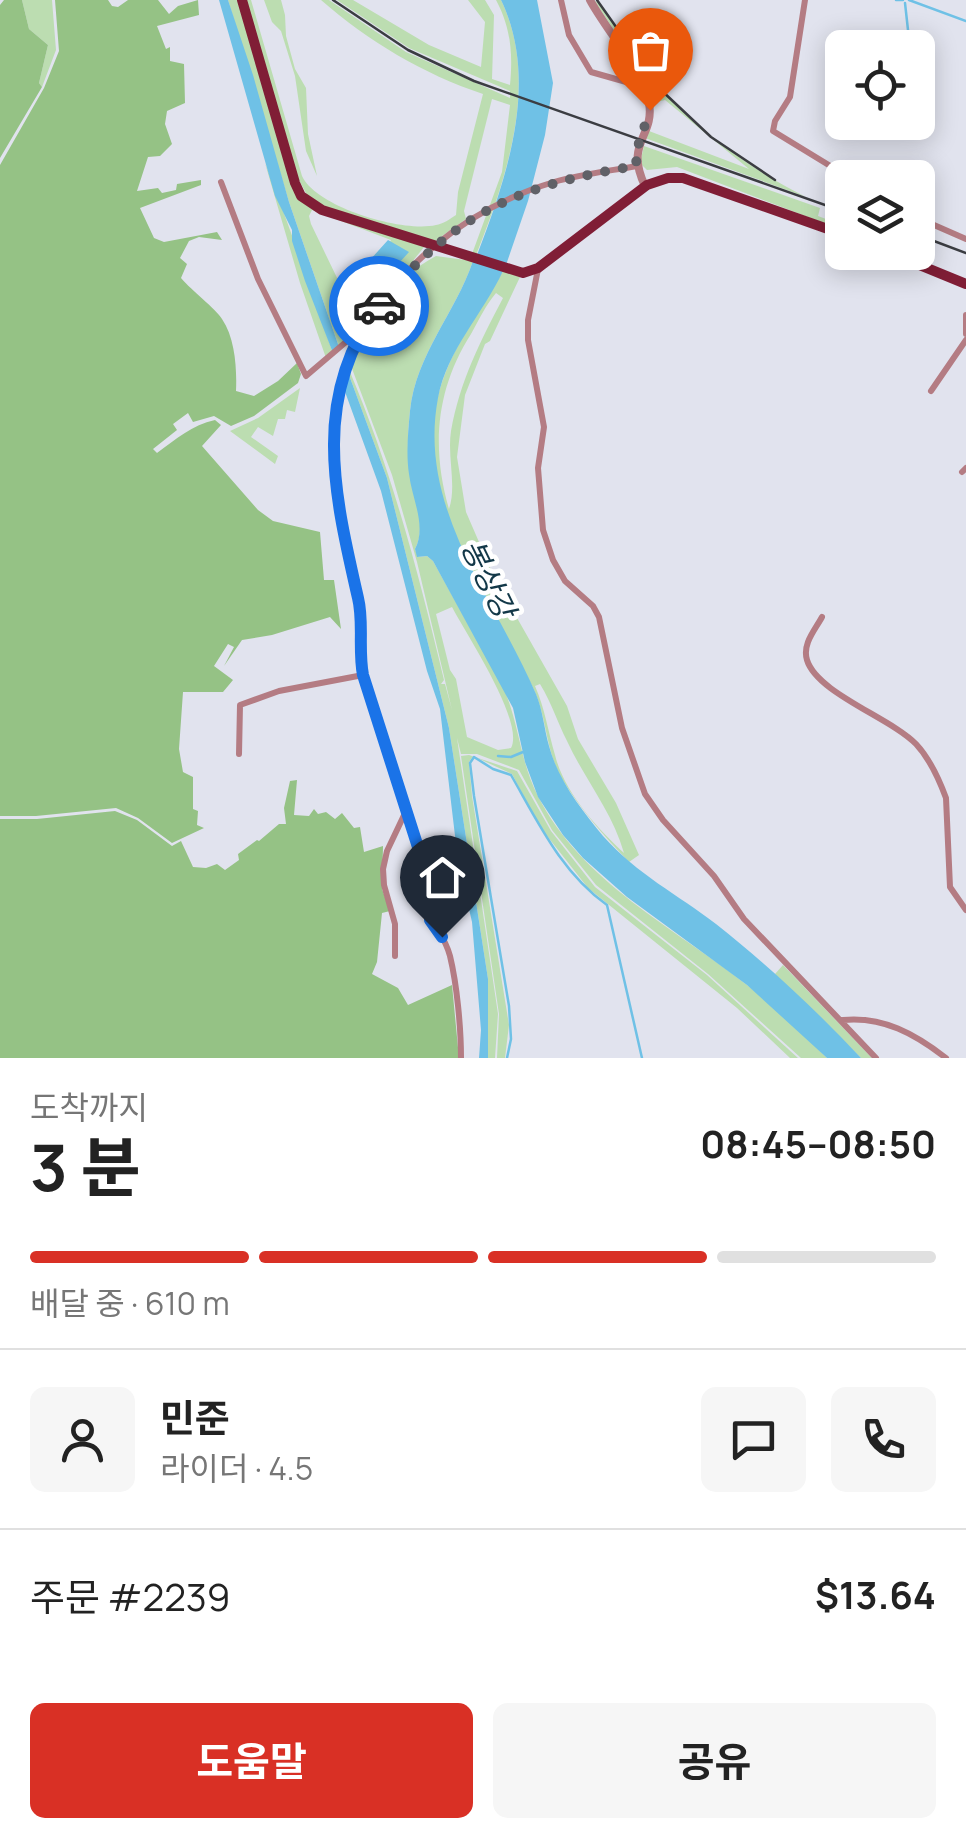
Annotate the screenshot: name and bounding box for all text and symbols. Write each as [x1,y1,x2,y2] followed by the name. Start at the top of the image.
[608,8,693,111] pin
[623,23,678,78] icon: bag
[825,30,935,270] map controls
[825,30,935,140] button: locate
[825,160,935,270] button: layers
[329,256,429,356] courier
[352,279,407,334] icon: car
[452,532,527,627] water label: 봉상강
[400,835,485,938] pin
[415,850,470,905] icon: home
[30,1085,148,1129] text: 도착까지
[700,1117,936,1169] text: 08:45–08:50
[30,1122,141,1211] text: 3 분
[30,1281,230,1325] text: 배달 중 · 610 m
[30,1387,135,1492] button: person
[701,1387,806,1492] button: chat
[831,1387,936,1492] button: phone
[160,1391,230,1443] text: 민준
[160,1446,313,1490] text: 라이더 · 4.5
[815,1568,936,1620] text: $13.64
[30,1570,230,1622] text: 주문 #2239
[30,1703,473,1818] button: 도움말
[493,1703,936,1818] button: 공유

